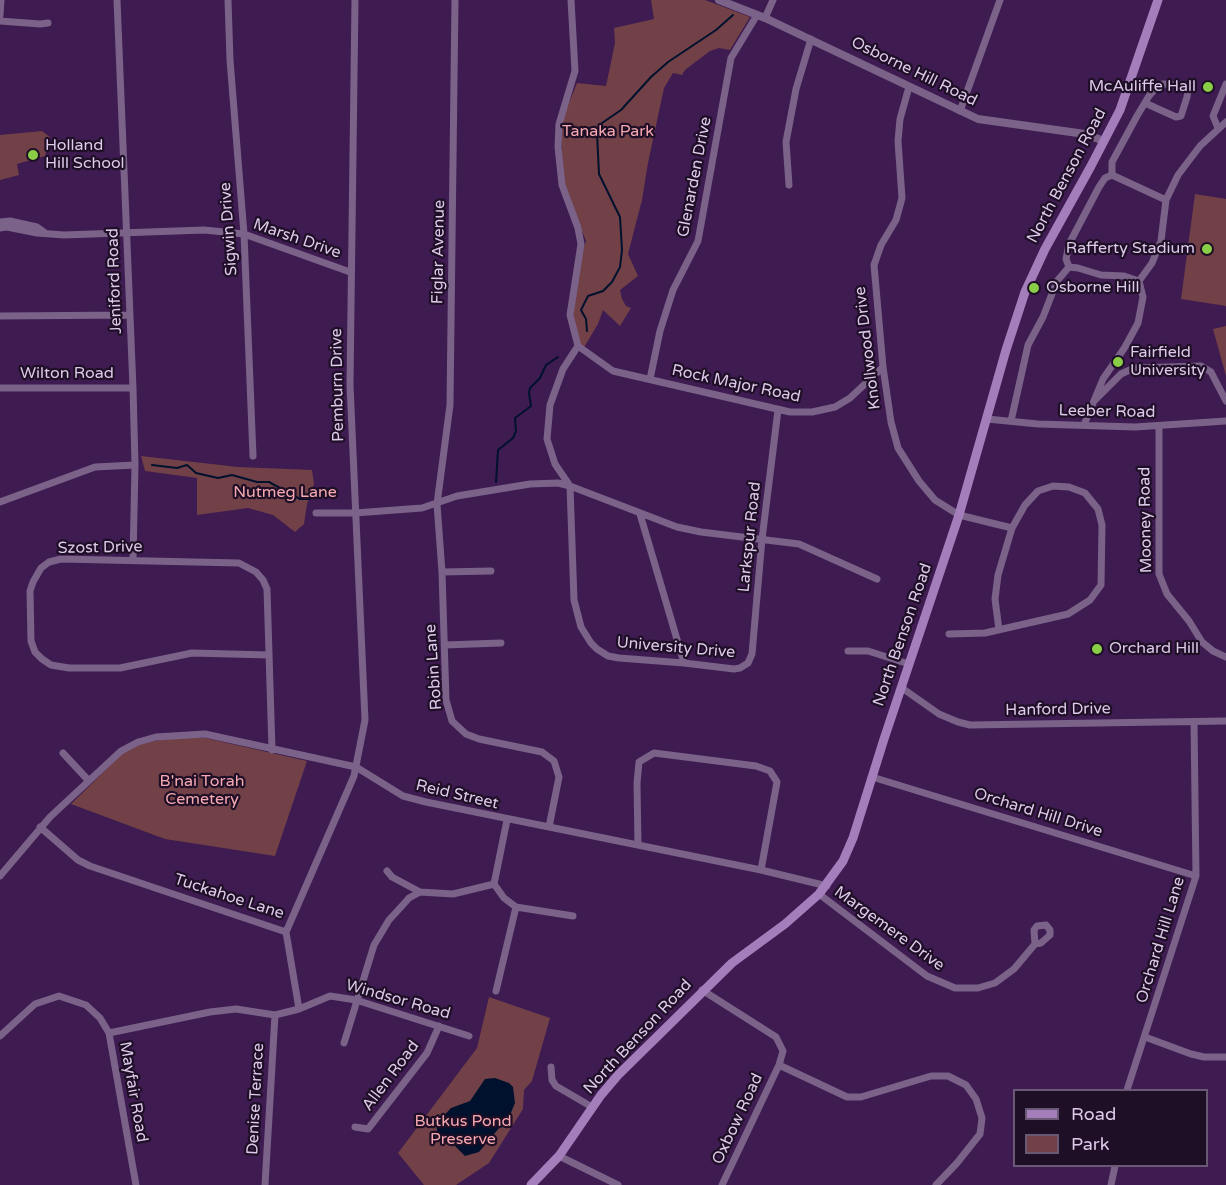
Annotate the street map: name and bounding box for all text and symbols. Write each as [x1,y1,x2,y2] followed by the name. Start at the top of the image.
[848,33,980,111] street label: Osborne Hill Road
[1089,77,1196,97] place label: McAuliffe Hall
[1201,80,1215,94] marker: McAuliffe Hall
[1023,105,1111,247] street label: North Benson Road
[674,115,716,239] street label: Glenarden Drive
[562,122,654,142] park label: Tanaka Park
[45,136,125,174] place label: Holland Hill School
[26,148,40,162] marker: Holland Hill School
[216,182,242,276] street label: Sigwin Drive
[428,200,450,304] street label: Figlar Avenue
[251,215,343,263] street label: Marsh Drive
[104,228,126,334] street label: Jeniford Road
[1066,239,1195,259] place label: Rafferty Stadium
[1200,242,1214,256] marker: Rafferty Stadium
[1046,278,1139,298] place label: Osborne Hill
[1027,281,1041,295] marker: Osborne Hill
[851,285,885,411] street label: Knollwood Drive
[327,328,349,442] street label: Pemburn Drive
[1130,343,1205,381] place label: Fairfield University
[1111,355,1125,369] marker: Fairfield University
[670,361,802,407] street label: Rock Major Road
[20,364,114,384] street label: Wilton Road
[1058,402,1156,422] street label: Leeber Road
[1135,467,1157,573] street label: Mooney Road
[735,481,765,593] street label: Larkspur Road
[233,483,337,503] park label: Nutmeg Lane
[57,538,143,558] street label: Szost Drive
[870,561,936,709] street label: North Benson Road
[421,623,447,711] street label: Robin Lane
[616,633,736,663] street label: University Drive
[1109,639,1199,659] place label: Orchard Hill
[1090,642,1104,656] marker: Orchard Hill
[1005,699,1111,721] street label: Hanford Drive
[160,772,244,810] park label: B'nai Torah Cemetery
[414,776,500,814] street label: Reid Street
[971,784,1105,842] street label: Orchard Hill Drive
[172,870,286,924] street label: Tuckahoe Lane
[1133,874,1189,1006] street label: Orchard Hill Lane
[830,883,948,975] street label: Margemere Drive
[344,976,452,1024] street label: Windsor Road
[580,976,696,1098] street label: North Benson Road
[358,1037,424,1115] street label: Allen Road
[115,1040,151,1144] street label: Mayfair Road
[243,1043,269,1155] street label: Denise Terrace
[709,1070,767,1168] street label: Oxbow Road
[1013,1089,1208,1167] legend
[1071,1103,1116,1125] text: Road
[414,1112,512,1150] park label: Butkus Pond Preserve
[1071,1133,1109,1155] text: Park

